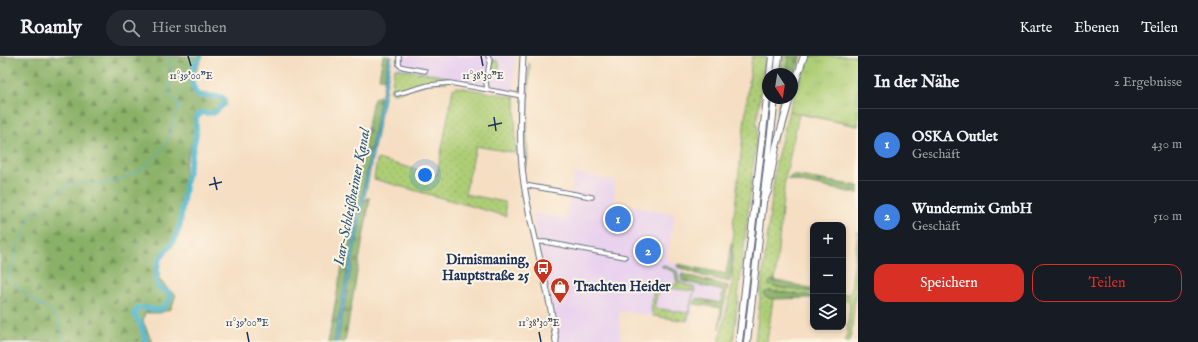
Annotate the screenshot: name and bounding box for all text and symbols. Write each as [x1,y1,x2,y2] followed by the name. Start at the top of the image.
[106,10,386,46] search box
[20,16,82,40] text: Roamly
[120,17,142,39] icon: search
[152,18,227,37] text: Hier suchen
[1020,19,1052,37] text: Karte
[1074,19,1119,37] text: Ebenen
[1141,19,1178,37] text: Teilen
[762,68,798,104] north arrow
[169,70,213,83] text: 11°39'00"E
[462,70,504,83] text: 11°38'30"E
[874,72,959,93] text: In der Nähe
[1114,74,1182,91] text: 2 Ergebnisse
[329,125,375,268] water label: Isar-Schleißheimer Kanal
[912,127,998,146] text: OSKA Outlet
[885,136,889,153] text: 1
[1152,136,1182,153] text: 430 m
[912,146,960,163] text: Geschäft
[415,165,435,185] your location
[912,199,1032,218] text: Wundermix GmbH
[605,204,631,234] pin: 1
[884,208,890,225] text: 2
[1153,208,1182,225] text: 510 m
[912,218,960,235] text: Geschäft
[810,222,846,330] map controls
[810,222,846,258] button: +
[635,236,661,266] pin: 2
[442,251,529,285] place label: Dirnismaning, Hauptstraße 25
[532,257,554,285] bus stop icon: Dirnismaning, Hauptstraße 25
[810,258,846,294] button: −
[874,264,1024,302] button: Speichern
[1032,264,1182,302] button: Teilen
[549,276,571,304] shop icon: Trachten Heider
[573,278,671,296] place label: Trachten Heider
[810,294,846,330] button: layers
[225,317,269,330] text: 11°39'00"E
[518,317,560,330] text: 11°38'30"E

